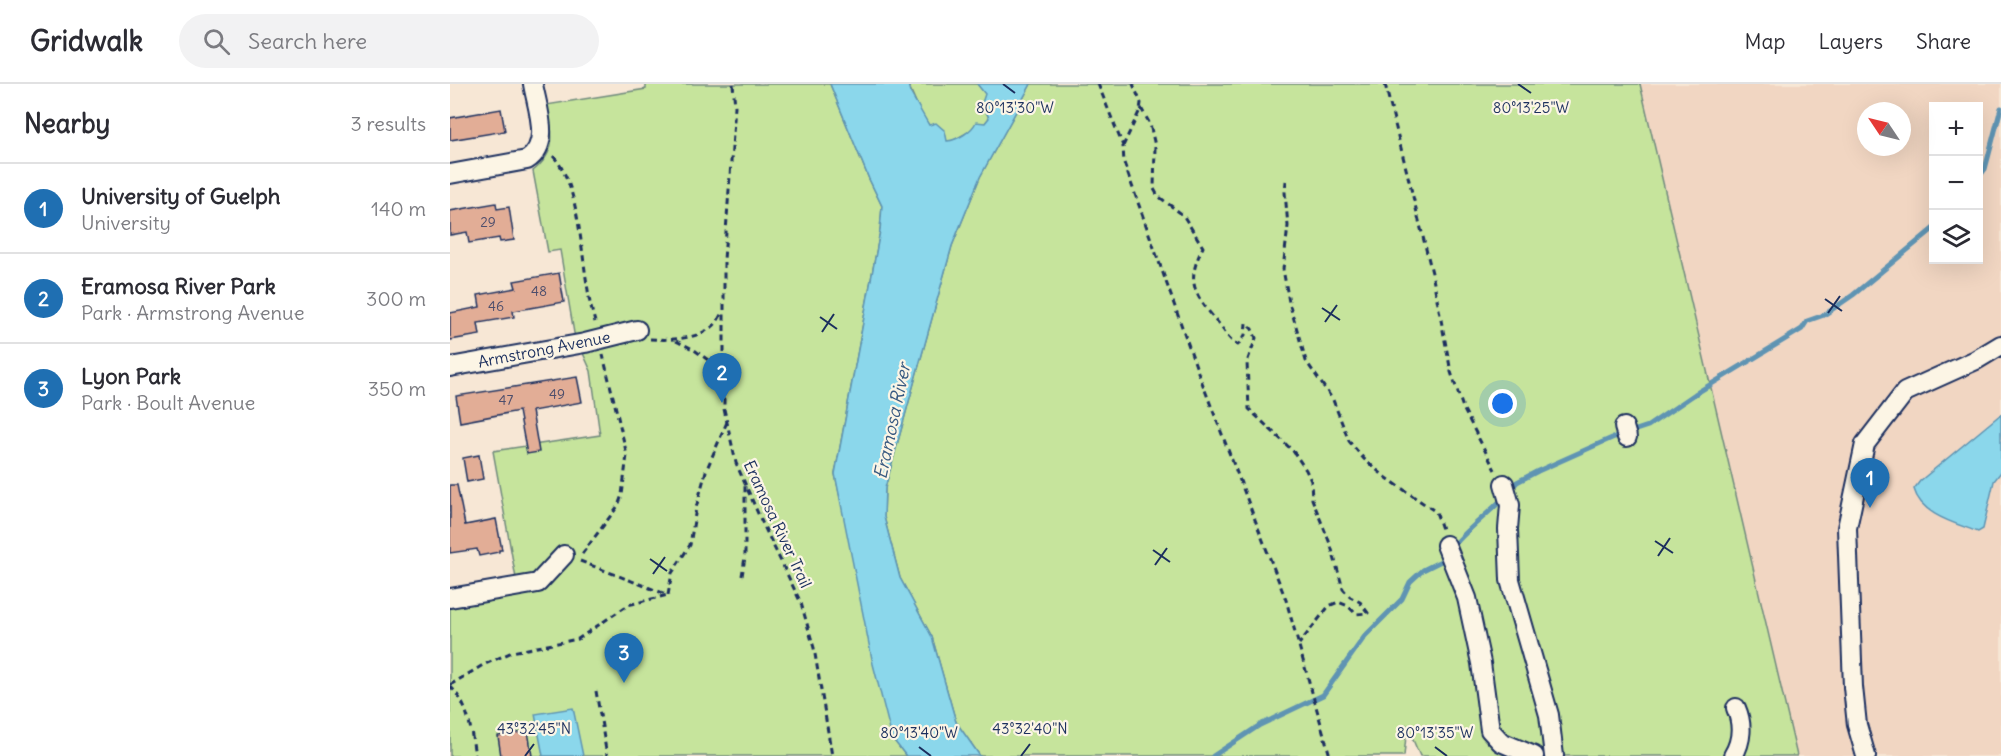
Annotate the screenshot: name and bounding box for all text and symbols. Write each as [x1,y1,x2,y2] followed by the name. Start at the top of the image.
[179,14,599,68] search box
[30,23,143,59] text: Gridwalk
[200,25,233,58] icon: search
[248,27,367,55] text: Search here
[1745,28,1785,55] text: Map
[1818,28,1883,55] text: Layers
[1916,28,1971,55] text: Share
[976,98,1054,117] text: 80°13'30"W
[1493,98,1570,117] text: 80°13'25"W
[1857,102,1911,156] north arrow
[1929,102,1983,264] map controls
[1929,102,1983,156] button: +
[24,107,110,140] text: Nearby
[350,111,426,136] text: 3 results
[1929,156,1983,210] button: −
[81,182,280,210] text: University of Guelph
[40,196,47,221] text: 1
[371,196,426,221] text: 140 m
[81,210,171,235] text: University
[1929,210,1983,264] button: layers
[480,213,496,231] house number: 29
[81,272,276,300] text: Eramosa River Park
[531,282,547,300] house number: 48
[38,286,49,311] text: 2
[366,286,426,311] text: 300 m
[488,297,504,315] house number: 46
[81,300,304,325] text: Park · Armstrong Avenue
[476,326,612,372] street label: Armstrong Avenue
[702,354,742,403] pin: 2
[869,358,916,481] water label: Eramosa River
[81,362,181,390] text: Lyon Park
[38,376,49,401] text: 3
[368,376,426,401] text: 350 m
[549,385,565,403] house number: 49
[1488,389,1517,418] your location
[81,390,255,415] text: Park · Boult Avenue
[499,391,514,409] house number: 47
[740,457,816,591] street label: Eramosa River Trail
[1850,458,1890,508] pin: 1
[604,634,644,683] pin: 3
[497,719,571,738] text: 43°32'45"N
[992,719,1068,738] text: 43°32'40"N
[880,723,958,742] text: 80°13'40"W
[1397,723,1474,742] text: 80°13'35"W

